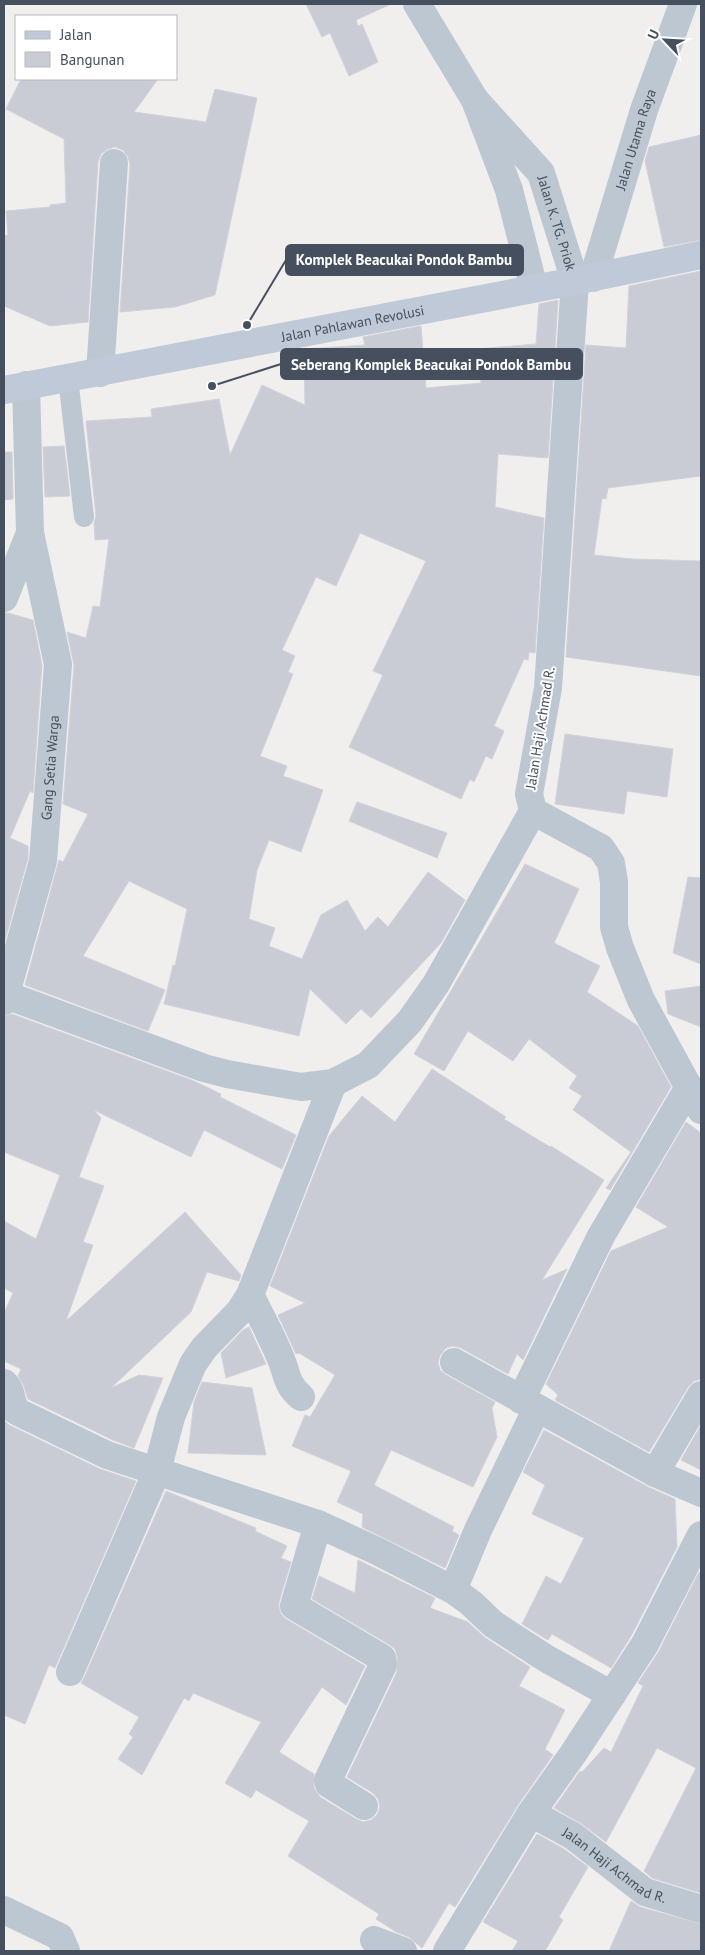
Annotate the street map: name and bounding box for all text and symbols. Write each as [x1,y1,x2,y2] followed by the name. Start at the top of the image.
[15,15,178,80] legend
[640,15,690,65] north arrow
[59,25,92,44] text: Jalan
[643,27,663,42] text: U
[60,50,124,69] text: Bangunan
[611,86,660,193] street label: Jalan Utama Raya
[533,172,580,273] street label: Jalan K. TG. Priok
[286,245,523,275] callout: Komplek Beacukai Pondok Bambu
[296,250,512,269] text: Komplek Beacukai Pondok Bambu
[279,301,426,346] street label: Jalan Pahlawan Revolusi
[281,349,582,379] callout: Seberang Komplek Beacukai Pondok Bambu
[291,355,571,374] text: Seberang Komplek Beacukai Pondok Bambu
[521,666,559,791] street label: Jalan Haji Achmad R.
[37,714,63,821] street label: Gang Setia Warga
[558,1822,668,1907] street label: Jalan Haji Achmad R.

